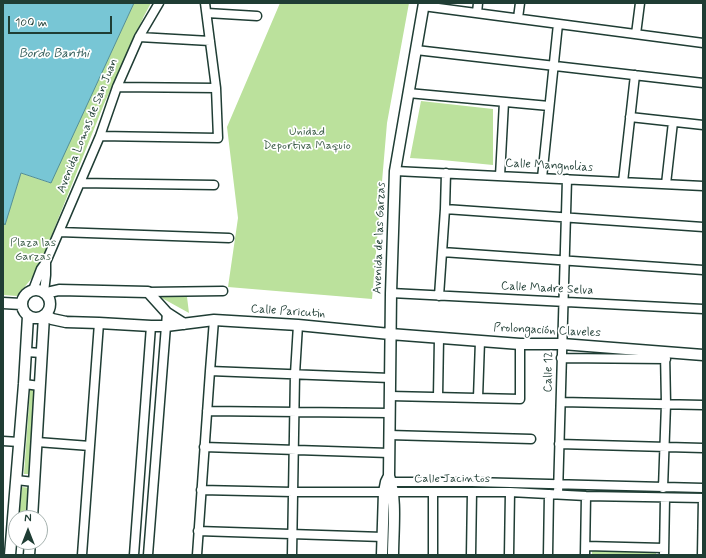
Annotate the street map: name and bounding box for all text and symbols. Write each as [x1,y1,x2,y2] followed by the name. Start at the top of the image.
[10,8,114,34] scale bar
[15,15,47,31] text: 100 m
[19,46,89,62] water label: Bordo Banthi
[54,57,122,195] street label: Avenida Lomas de San Juan
[263,125,351,153] park label: Unidad Deportiva Maquio
[505,157,593,175] street label: Calle Mangnolias
[371,182,389,294] street label: Avenida de las Garzas
[10,236,56,264] park label: Plaza las Garzas
[500,279,594,299] street label: Calle Madre Selva
[250,302,326,322] street label: Calle Paricutin
[493,321,601,341] street label: Prolongación Claveles
[541,352,557,392] street label: Calle 12
[414,472,490,486] street label: Calle Jacintos
[8,510,48,550] north arrow
[24,512,32,526] text: N

